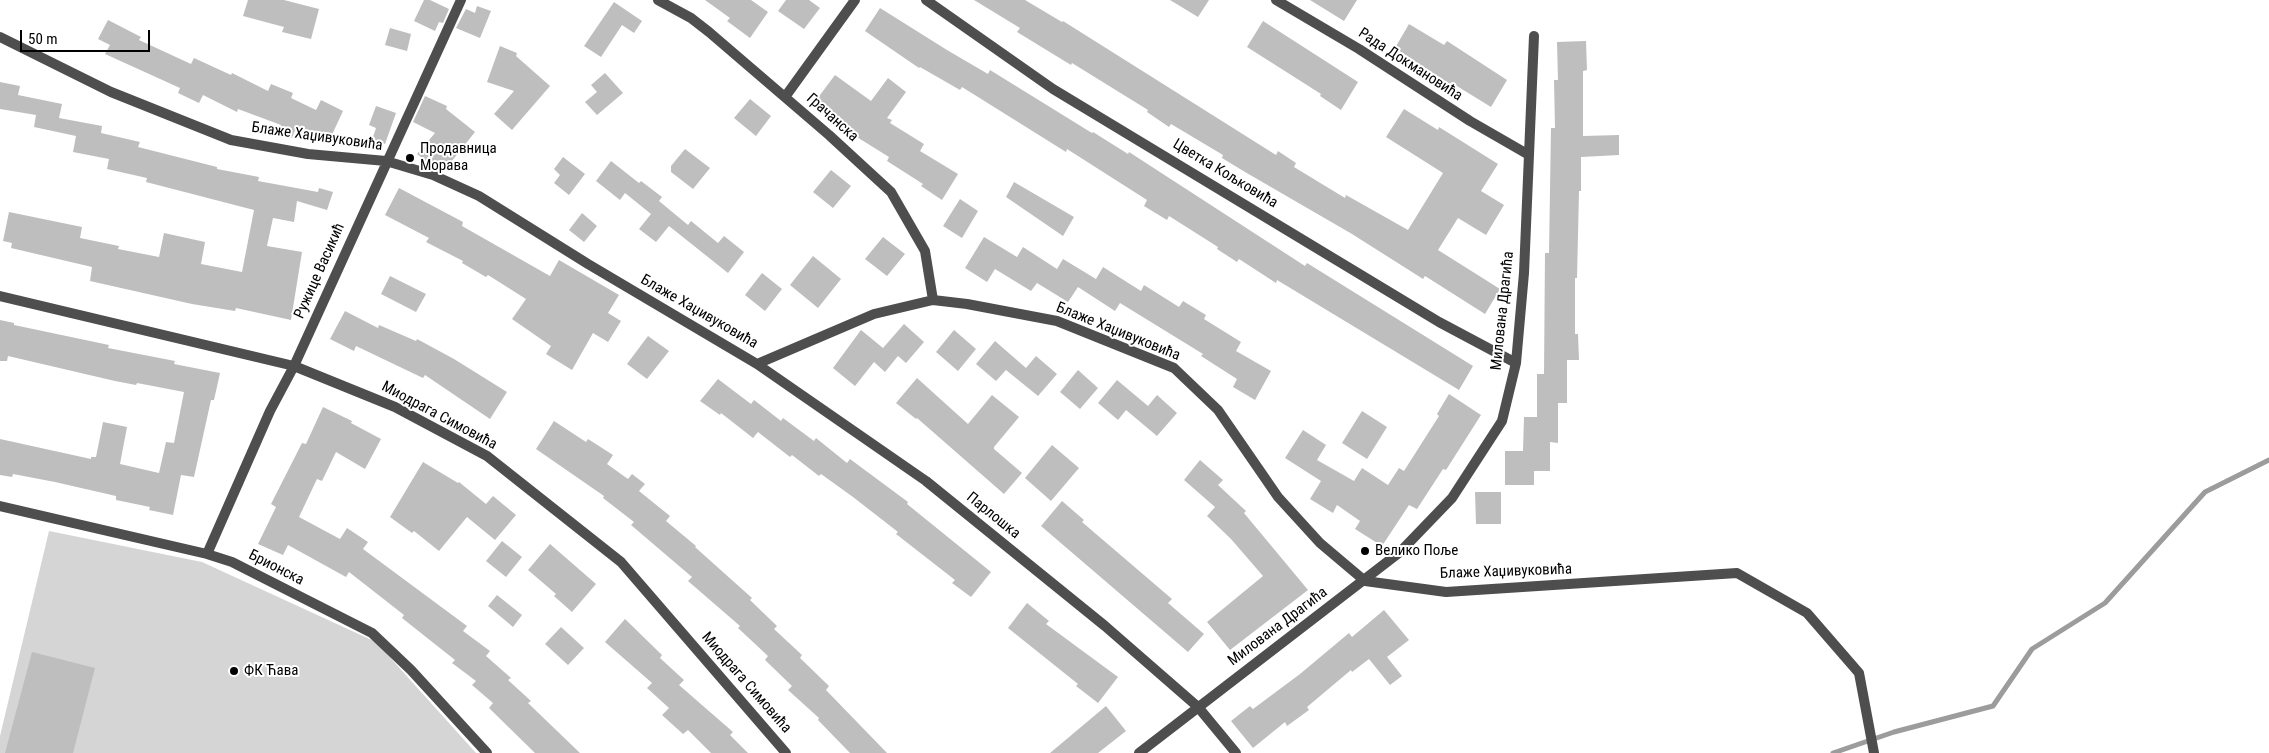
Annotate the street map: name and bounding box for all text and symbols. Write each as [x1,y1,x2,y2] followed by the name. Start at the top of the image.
[22,20,152,52] scale bar
[1355,25,1465,105] street label: Рада Докмановића
[28,30,58,48] text: 50 m
[802,90,862,146] street label: Грачанска
[250,119,384,155] street label: Блаже Хаџивуковића
[1169,136,1281,212] street label: Цветка Кољковића
[420,140,497,175] place label: Продавница Морава
[404,152,416,164] marker: Продавница Морава
[291,220,349,322] street label: Ружице Васикић
[1488,251,1518,371] street label: Милована Драгића
[637,271,761,353] street label: Блаже Хаџивуковића
[1053,299,1183,365] street label: Блаже Хаџивуковића
[378,378,500,454] street label: Миодрага Симовића
[962,489,1024,543] street label: Парлошка
[1375,542,1458,560] place label: Велико Поље
[1359,545,1371,557] marker: Велико Поље
[245,546,307,590] street label: Брионска
[1440,561,1572,583] street label: Блаже Хаџивуковића
[1225,584,1331,670] street label: Милована Драгића
[697,629,795,737] street label: Миодрага Симовића
[244,662,299,680] place label: ФК Ћава
[228,665,240,677] marker: ФК Ћава

